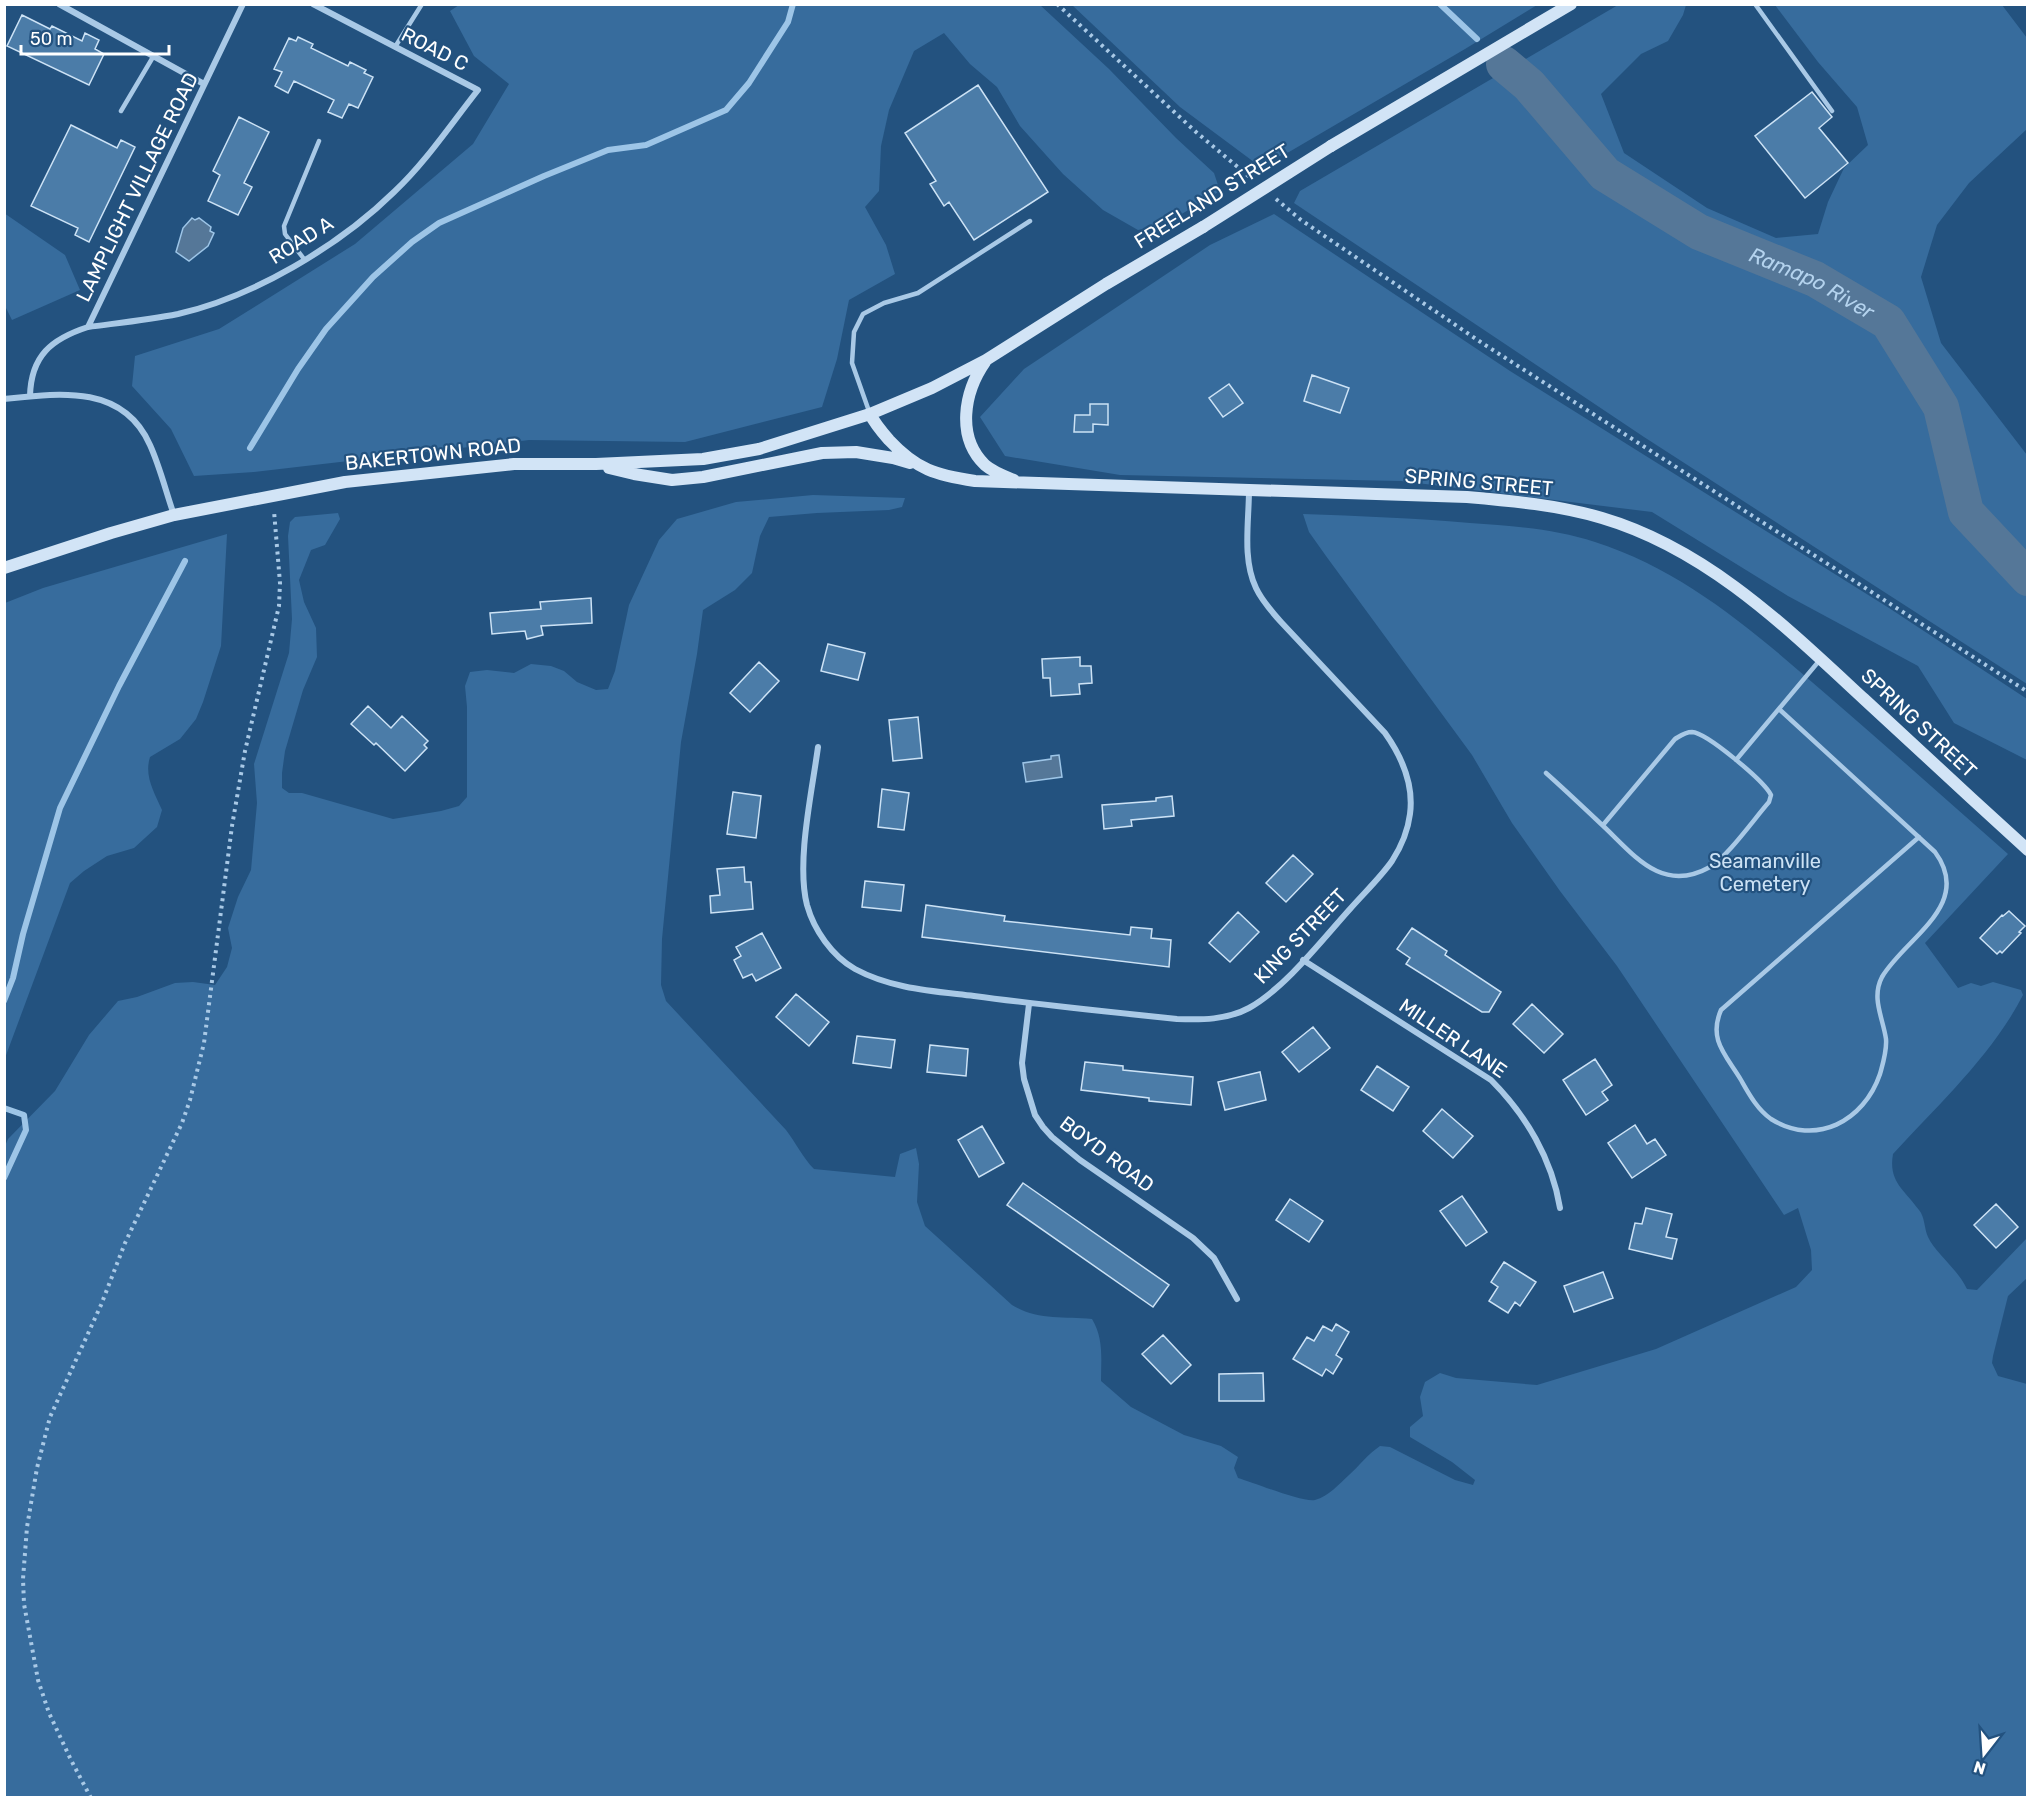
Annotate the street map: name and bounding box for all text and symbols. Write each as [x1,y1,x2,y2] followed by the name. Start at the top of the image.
[21,18,170,56] scale bar
[398,22,472,76] street label: ROAD C
[30,28,73,50] text: 50 m
[71,69,203,305] street label: LAMPLIGHT VILLAGE ROAD
[1130,138,1295,254] street label: FREELAND STREET
[264,211,338,269] street label: ROAD A
[1746,241,1880,324] water label: Ramapo River
[344,433,522,475] street label: BAKERTOWN ROAD
[1404,464,1555,500] street label: SPRING STREET
[1856,663,1982,783] street label: SPRING STREET
[1709,849,1821,896] park label: Seamanville Cemetery
[1249,883,1352,988] street label: KING STREET
[1395,993,1511,1083] street label: MILLER LANE
[1055,1111,1159,1197] street label: BOYD ROAD
[1954,1724,2014,1784] north arrow
[1971,1757,1988,1779] text: N

